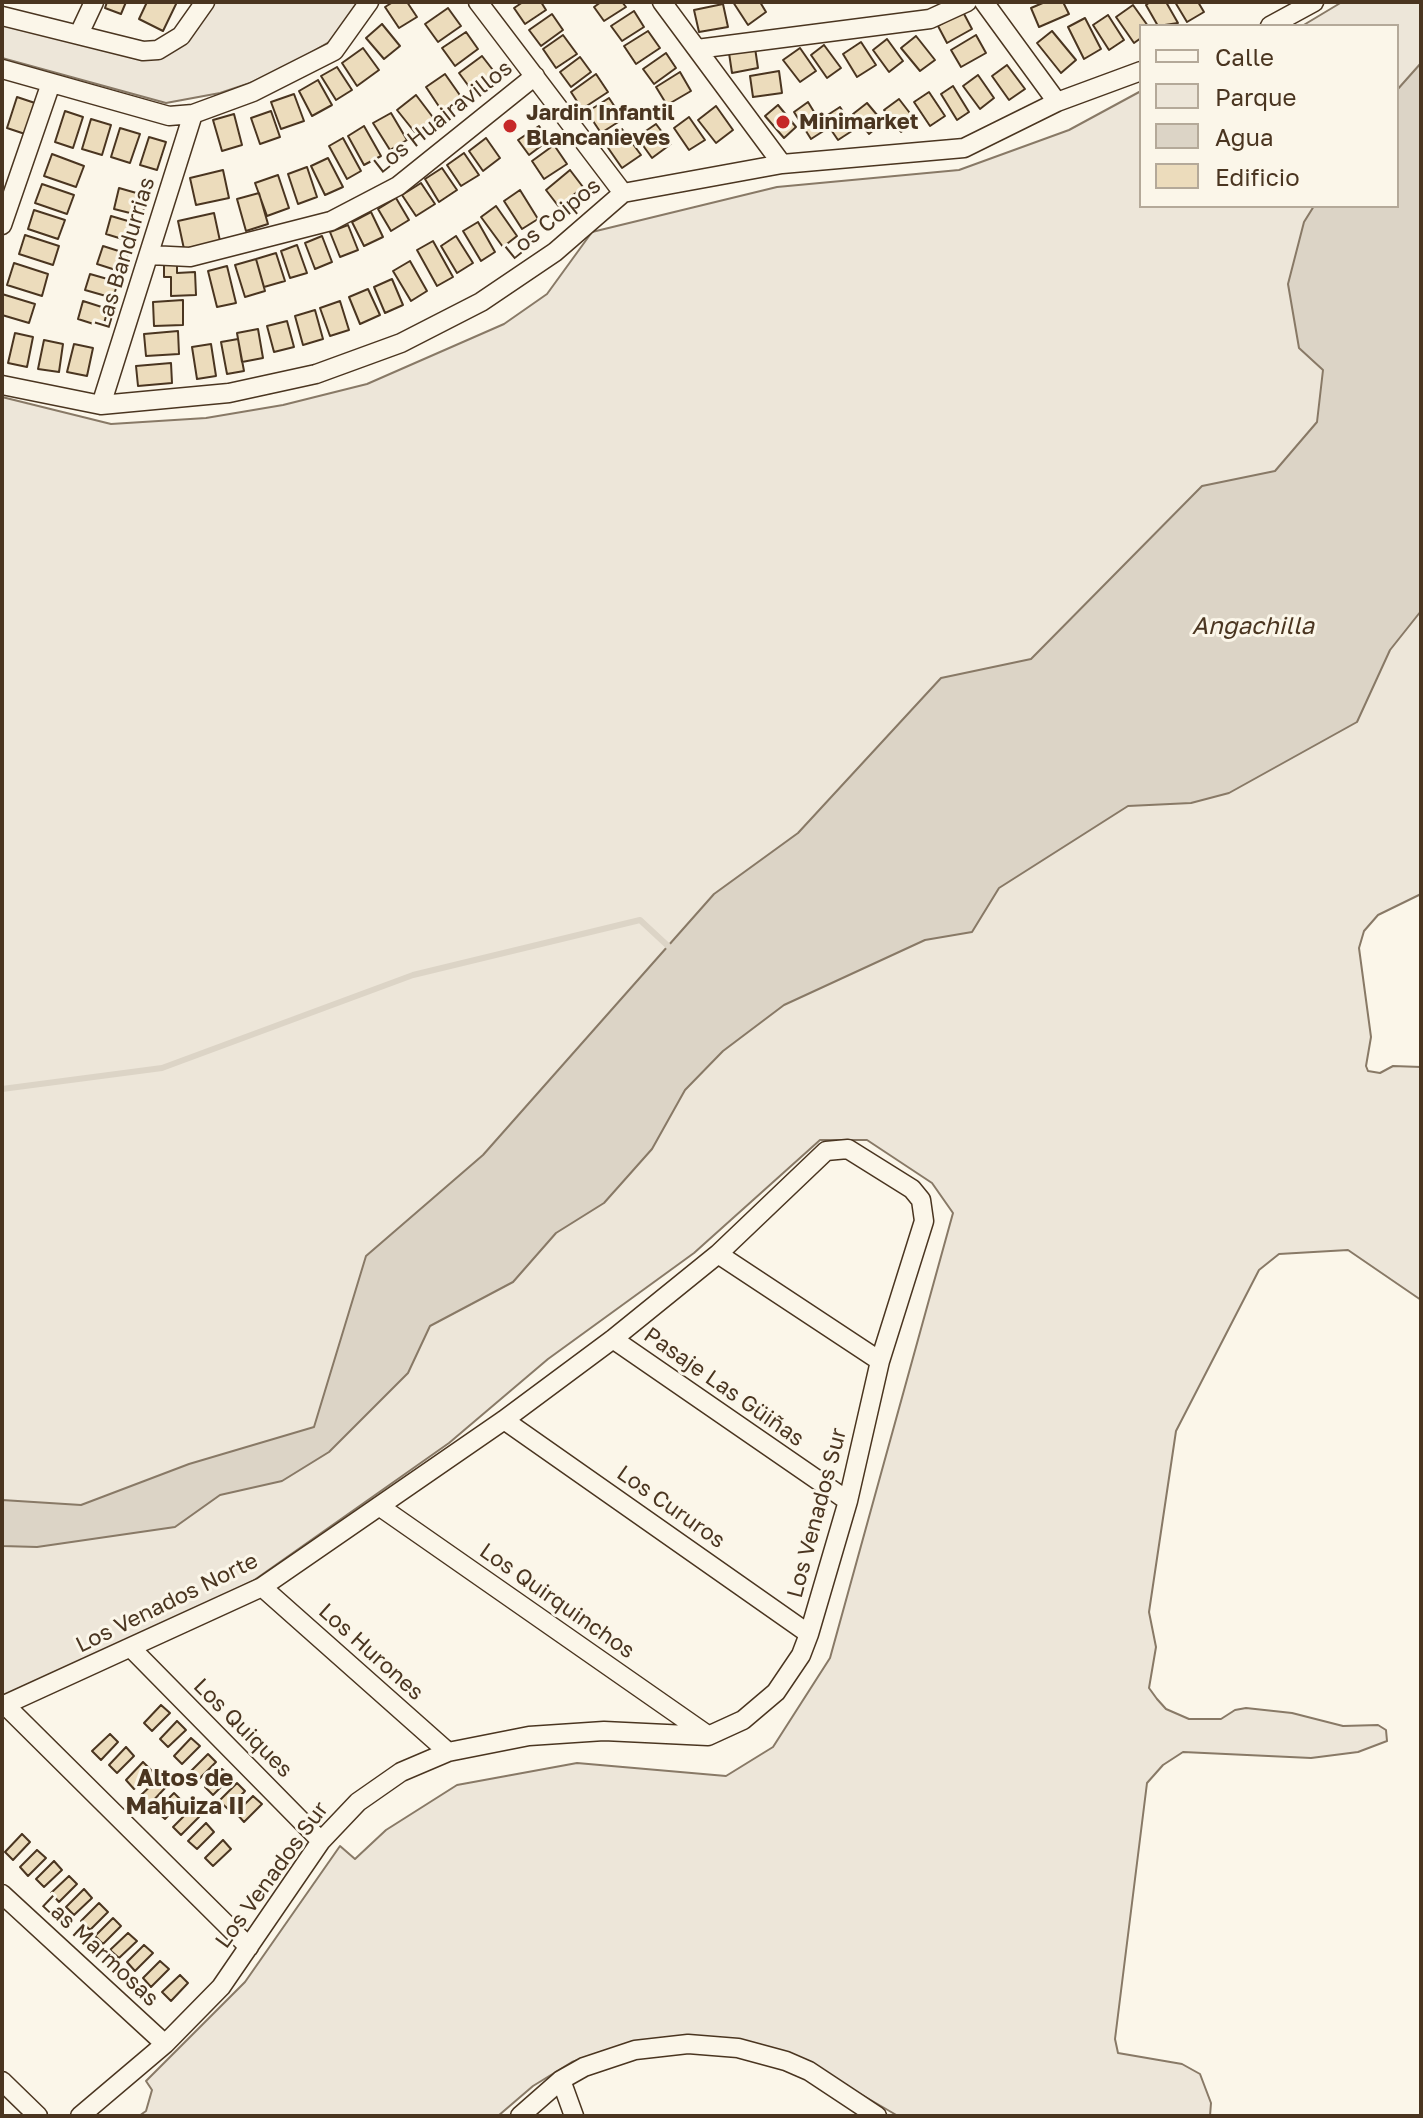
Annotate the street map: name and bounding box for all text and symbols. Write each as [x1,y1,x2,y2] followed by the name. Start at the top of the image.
[1139,24,1399,208] legend
[1215,42,1274,71] text: Calle
[369,55,517,179] street label: Los Huairavillos
[1215,82,1296,111] text: Parque
[526,100,675,152] place label: Jardin Infantil Blancanieves
[799,109,919,135] place label: Minimarket
[774,113,792,131] marker: Minimarket
[501,117,519,135] marker: Jardin Infantil Blancanieves
[1215,122,1274,151] text: Agua
[1215,162,1300,191] text: Edificio
[500,173,606,265] street label: Los Coipos
[89,174,161,332] street label: Las Bandurrias
[1192,612,1314,640] water label: Angachilla
[639,1322,809,1452] street label: Pasaje Las Güiñas
[782,1425,852,1601] street label: Los Venados Sur
[612,1460,730,1554] street label: Los Cururos
[474,1538,640,1664] street label: Los Quirquinchos
[72,1547,262,1659] street label: Los Venados Norte
[313,1598,429,1706] street label: Los Hurones
[188,1673,298,1783] street label: Los Quiques
[125,1764,245,1820] district label: Altos de Mahuiza II
[210,1797,334,1953] street label: Los Venados Sur
[36,1890,164,2012] street label: Las Marmosas

